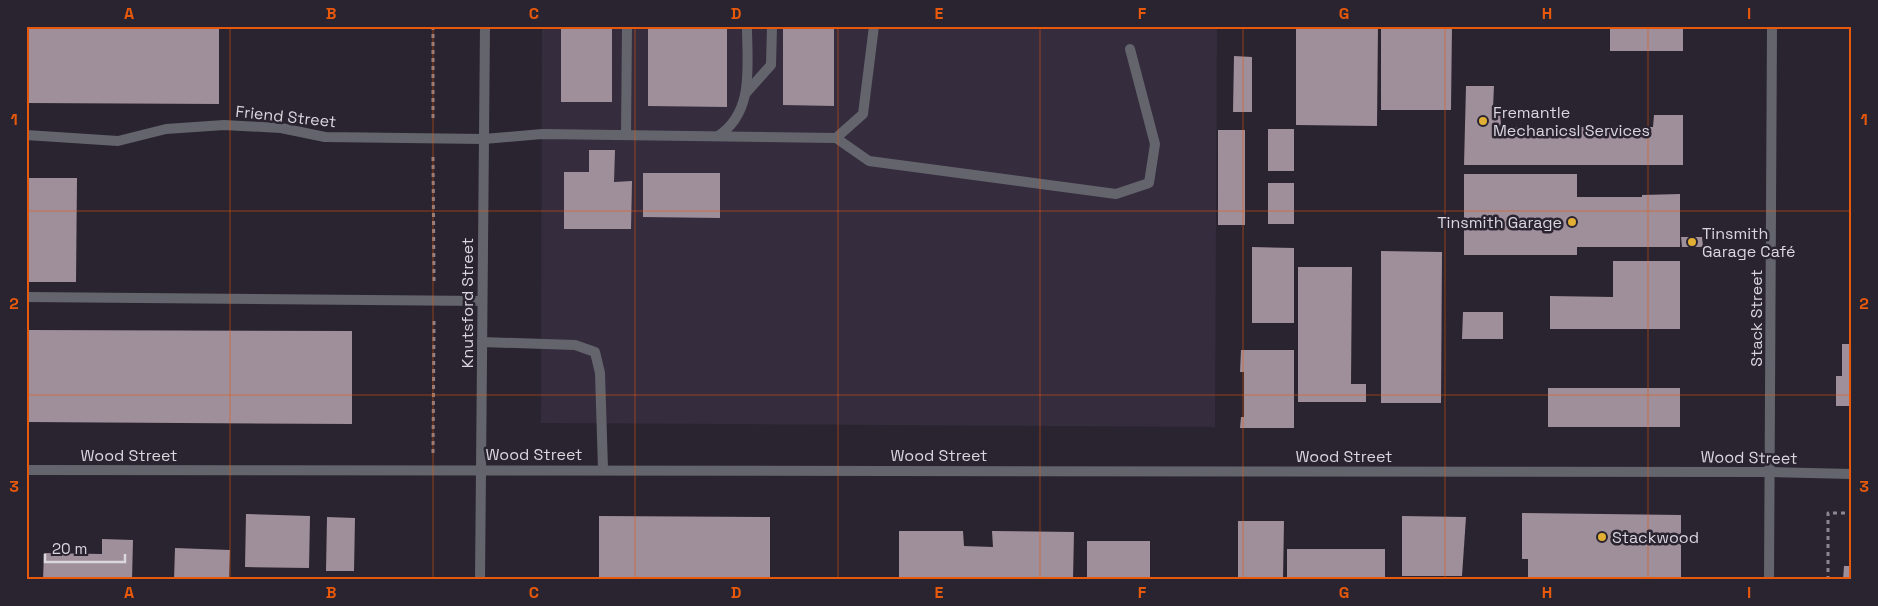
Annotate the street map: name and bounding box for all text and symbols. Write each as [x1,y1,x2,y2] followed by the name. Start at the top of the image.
[124,3,134,24] text: A
[326,3,336,24] text: B
[529,3,539,24] text: C
[731,3,741,24] text: D
[935,3,944,24] text: E
[1138,3,1147,24] text: F
[1339,3,1349,24] text: G
[1542,3,1552,24] text: H
[1747,3,1751,24] text: I
[235,101,337,132] street label: Friend Street
[1493,102,1650,141] place label: Fremantle Mechanicsl Services
[10,109,18,130] text: 1
[1860,109,1868,130] text: 1
[1477,115,1489,127] marker: Fremantle Mechanicsl Services
[1437,212,1562,233] place label: Tinsmith Garage
[1566,216,1578,228] marker: Tinsmith Garage
[1702,223,1796,262] place label: Tinsmith Garage Café
[1686,236,1698,248] marker: Tinsmith Garage Café
[457,238,478,368] street label: Knutsford Street
[1746,269,1767,367] street label: Stack Street
[9,293,19,314] text: 2
[1859,293,1869,314] text: 2
[486,444,582,465] street label: Wood Street
[81,445,177,466] street label: Wood Street
[891,445,987,466] street label: Wood Street
[1296,446,1392,467] street label: Wood Street
[1700,446,1798,469] street label: Wood Street
[9,476,19,497] text: 3
[1859,476,1869,497] text: 3
[1612,527,1699,548] place label: Stackwood
[45,531,125,563] scale bar
[1596,531,1608,543] marker: Stackwood
[52,539,87,558] text: 20 m
[124,582,134,603] text: A
[326,582,336,603] text: B
[529,582,539,603] text: C
[731,582,741,603] text: D
[935,582,944,603] text: E
[1138,582,1147,603] text: F
[1339,582,1349,603] text: G
[1542,582,1552,603] text: H
[1747,582,1751,603] text: I

